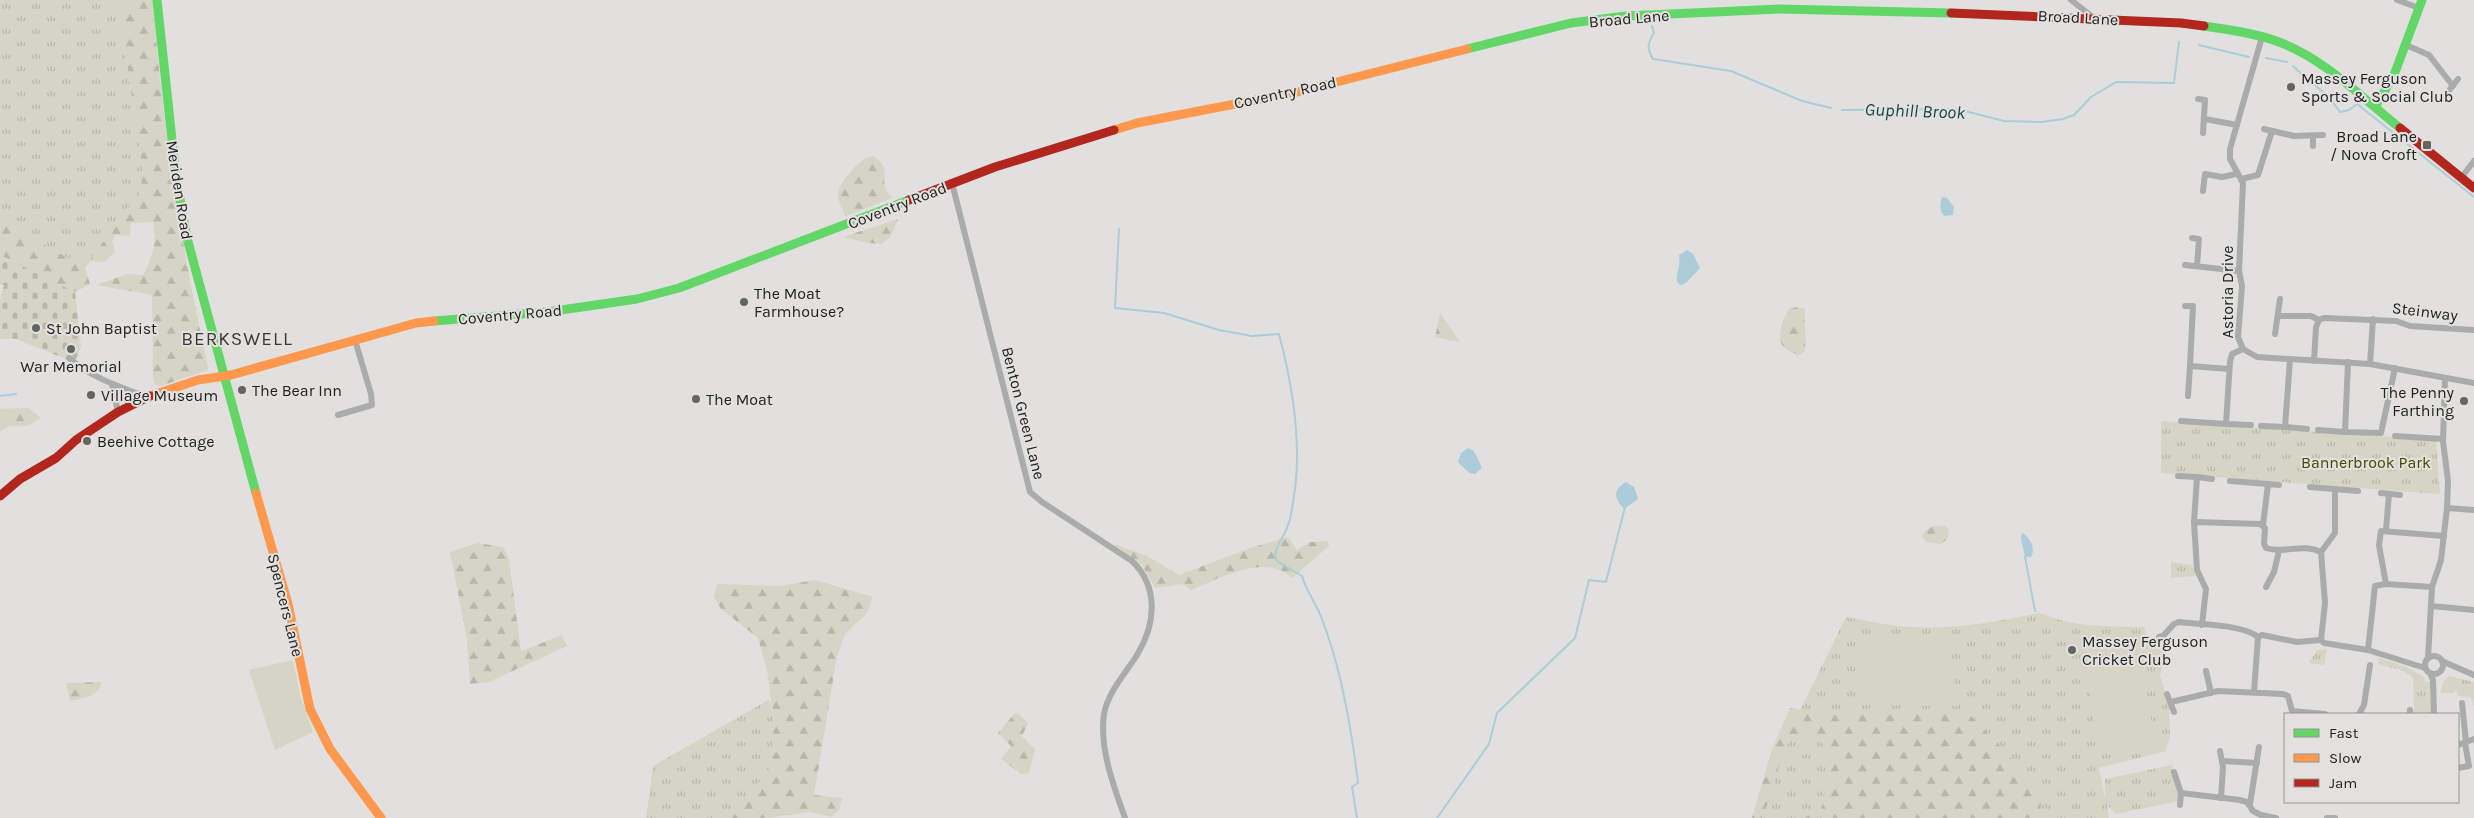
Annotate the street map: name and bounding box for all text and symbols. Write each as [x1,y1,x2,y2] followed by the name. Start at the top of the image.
[1588,6,1670,31] street label: Broad Lane
[2037,6,2119,29] street label: Broad Lane
[2301,69,2453,106] place label: Massey Ferguson Sports & Social Club
[1232,72,1338,113] street label: Coventry Road
[2285,81,2297,93] marker: Massey Ferguson Sports & Social Club
[1864,98,1966,124] water label: Guphill Brook
[2330,127,2417,164] place label: Broad Lane / Nova Croft
[162,139,197,241] street label: Meriden Road
[2421,139,2433,151] marker: Broad Lane / Nova Croft
[845,178,949,233] street label: Coventry Road
[2218,246,2237,338] street label: Astoria Drive
[754,284,844,321] place label: The Moat Farmhouse?
[738,296,750,308] marker: The Moat Farmhouse?
[2391,298,2459,325] street label: Steinway
[457,300,563,329] street label: Coventry Road
[46,319,157,338] place label: St John Baptist
[30,322,42,334] marker: St John Baptist
[181,328,293,350] district label: BERKSWELL
[65,343,77,355] marker: War Memorial
[998,345,1049,481] street label: Benton Green Lane
[20,357,122,376] place label: War Memorial
[252,381,342,400] place label: The Bear Inn
[2380,383,2455,420] place label: The Penny Farthing
[236,384,248,396] marker: The Bear Inn
[101,386,218,405] place label: Village Museum
[85,389,97,401] marker: Village Museum
[706,390,773,409] place label: The Moat
[690,393,702,405] marker: The Moat
[2458,395,2470,407] marker: The Penny Farthing
[97,432,215,451] place label: Beehive Cottage
[81,435,93,447] marker: Beehive Cottage
[2301,453,2431,472] park label: Bannerbrook Park
[264,552,307,659] street label: Spencers Lane
[2082,632,2208,669] place label: Massey Ferguson Cricket Club
[2066,644,2078,656] marker: Massey Ferguson Cricket Club
[2284,713,2459,803] legend
[2329,724,2359,742] text: Fast
[2329,749,2361,767] text: Slow
[2329,774,2357,792] text: Jam

